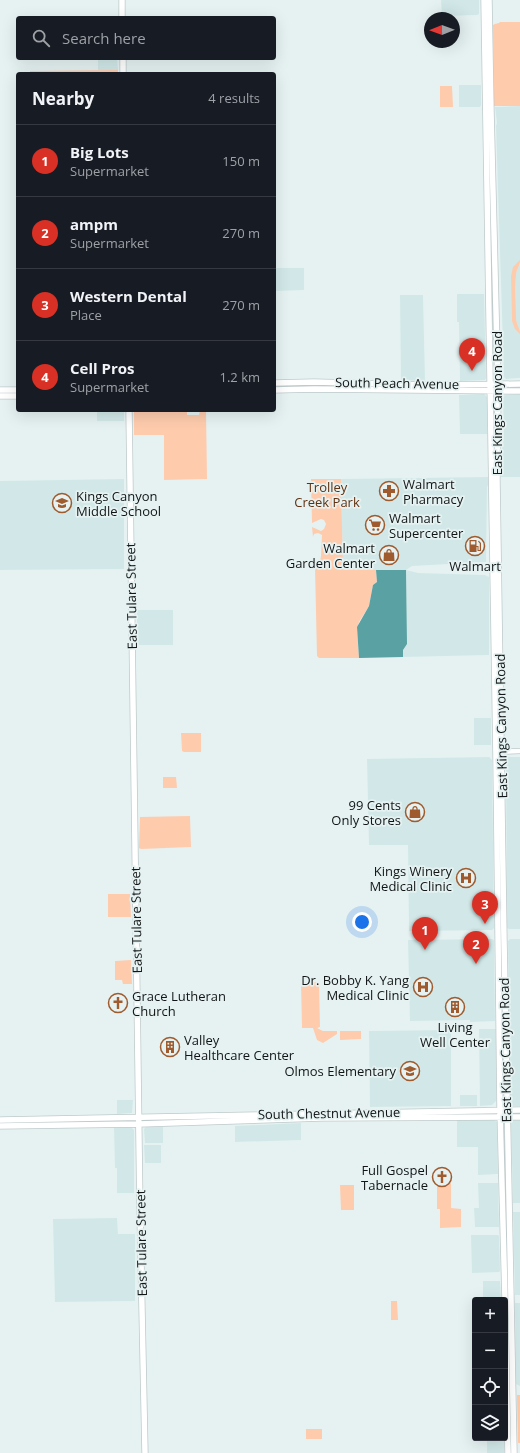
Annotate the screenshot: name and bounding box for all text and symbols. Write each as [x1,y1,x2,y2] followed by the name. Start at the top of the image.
[424,12,460,48] north arrow
[16,16,276,60] search box
[30,27,52,49] icon: search
[62,28,146,48] text: Search here
[32,87,94,110] text: Nearby
[208,89,260,107] text: 4 results
[70,142,129,162] text: Big Lots
[41,152,49,170] text: 1
[222,152,260,170] text: 150 m
[70,162,149,180] text: Supermarket
[70,214,118,234] text: ampm
[41,224,49,242] text: 2
[222,224,260,242] text: 270 m
[70,234,149,252] text: Supermarket
[70,286,187,306] text: Western Dental
[41,296,49,314] text: 3
[222,296,260,314] text: 270 m
[70,306,102,324] text: Place
[488,331,506,475] street label: East Kings Canyon Road
[459,338,485,371] pin: 4
[70,358,134,378] text: Cell Pros
[41,368,49,386] text: 4
[219,368,260,386] text: 1.2 km
[335,373,459,393] street label: South Peach Avenue
[70,378,149,396] text: Supermarket
[403,475,464,508] place label: Walmart Pharmacy
[294,478,360,511] park label: Trolley Creek Park
[378,480,400,502] pharmacy icon: Walmart Pharmacy
[76,487,161,520] place label: Kings Canyon Middle School
[51,492,73,514] school or university icon: Kings Canyon Middle School
[389,509,464,542] place label: Walmart Supercenter
[364,514,386,536] supermarket icon: Walmart Supercenter
[464,535,486,557] fuel station icon: Walmart
[286,539,376,572] place label: Walmart Garden Center
[121,542,141,649] street label: East Tulare Street
[378,544,400,566] shop icon: Walmart Garden Center
[449,557,501,575] place label: Walmart
[491,654,511,798] street label: East Kings Canyon Road
[331,796,401,829] place label: 99 Cents Only Stores
[404,801,426,823] shop icon: 99 Cents Only Stores
[369,862,452,895] place label: Kings Winery Medical Clinic
[126,866,146,973] street label: East Tulare Street
[455,867,477,889] hospital icon: Kings Winery Medical Clinic
[472,891,498,924] pin: 3
[352,912,372,932] your location
[412,917,438,950] pin: 1
[463,931,489,964] pin: 2
[301,971,409,1004] place label: Dr. Bobby K. Yang Medical Clinic
[412,976,434,998] hospital icon: Dr. Bobby K. Yang Medical Clinic
[495,978,515,1122] street label: East Kings Canyon Road
[132,987,226,1020] place label: Grace Lutheran Church
[107,992,129,1014] church icon: Grace Lutheran Church
[444,996,466,1018] building icon: Living Well Center
[420,1018,491,1051] place label: Living Well Center
[184,1031,295,1064] place label: Valley Healthcare Center
[159,1036,181,1058] building icon: Valley Healthcare Center
[399,1060,421,1082] school or university icon: Olmos Elementary
[284,1062,396,1080] place label: Olmos Elementary
[258,1103,400,1123] street label: South Chestnut Avenue
[361,1161,428,1194] place label: Full Gospel Tabernacle
[431,1166,453,1188] church icon: Full Gospel Tabernacle
[131,1189,151,1296] street label: East Tulare Street
[472,1297,508,1441] map controls
[472,1297,508,1333] button: +
[472,1333,508,1369] button: −
[472,1369,508,1405] button: locate
[472,1405,508,1441] button: layers

